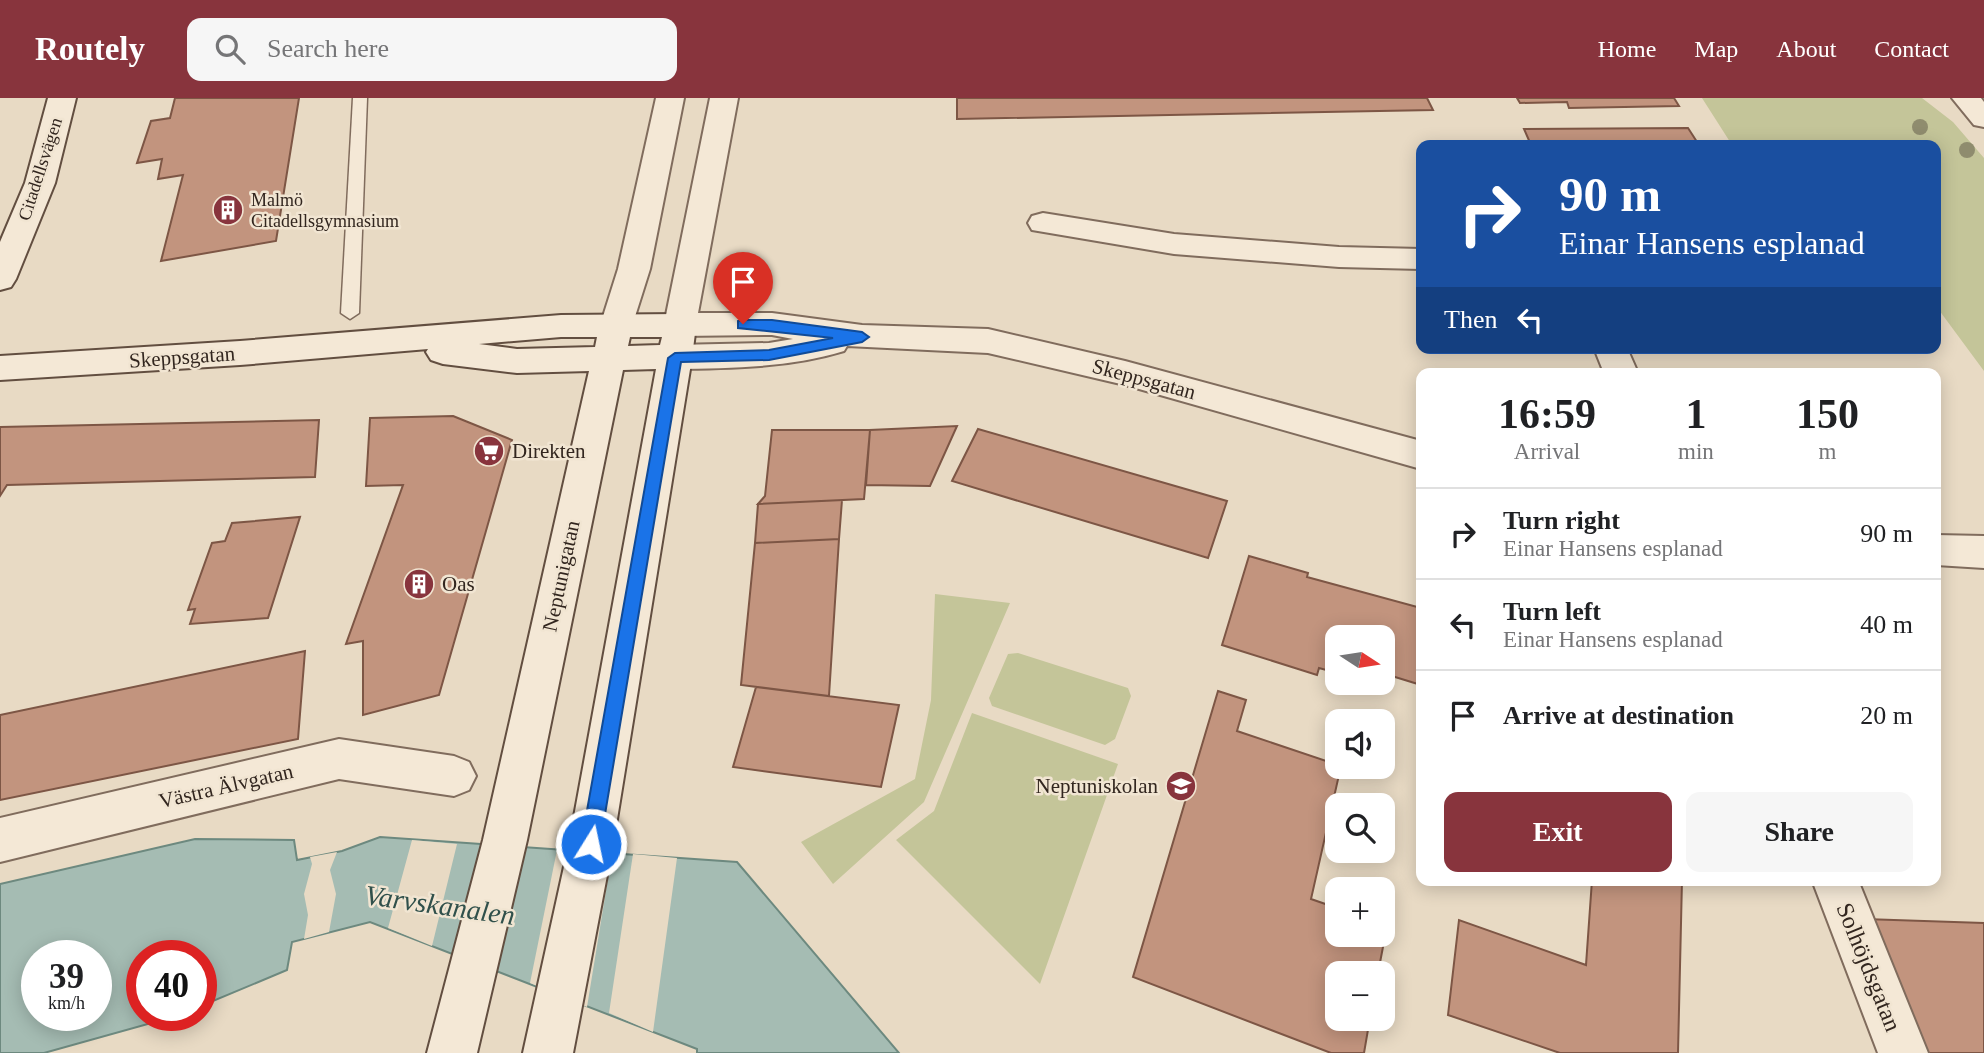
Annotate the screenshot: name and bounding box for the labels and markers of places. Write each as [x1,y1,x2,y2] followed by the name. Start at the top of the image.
[251,190,399,231] place label: Malmö Citadellsgymnasium
[211,193,245,227] building icon: Malmö Citadellsgymnasium
[713,252,773,324] pin
[472,434,506,468] supermarket icon: Direkten
[512,439,586,463] place label: Direkten
[402,567,436,601] building icon: Oas
[442,572,475,596] place label: Oas
[1164,769,1198,803] school or university icon: Neptuniskolan
[1036,774,1158,798] place label: Neptuniskolan

